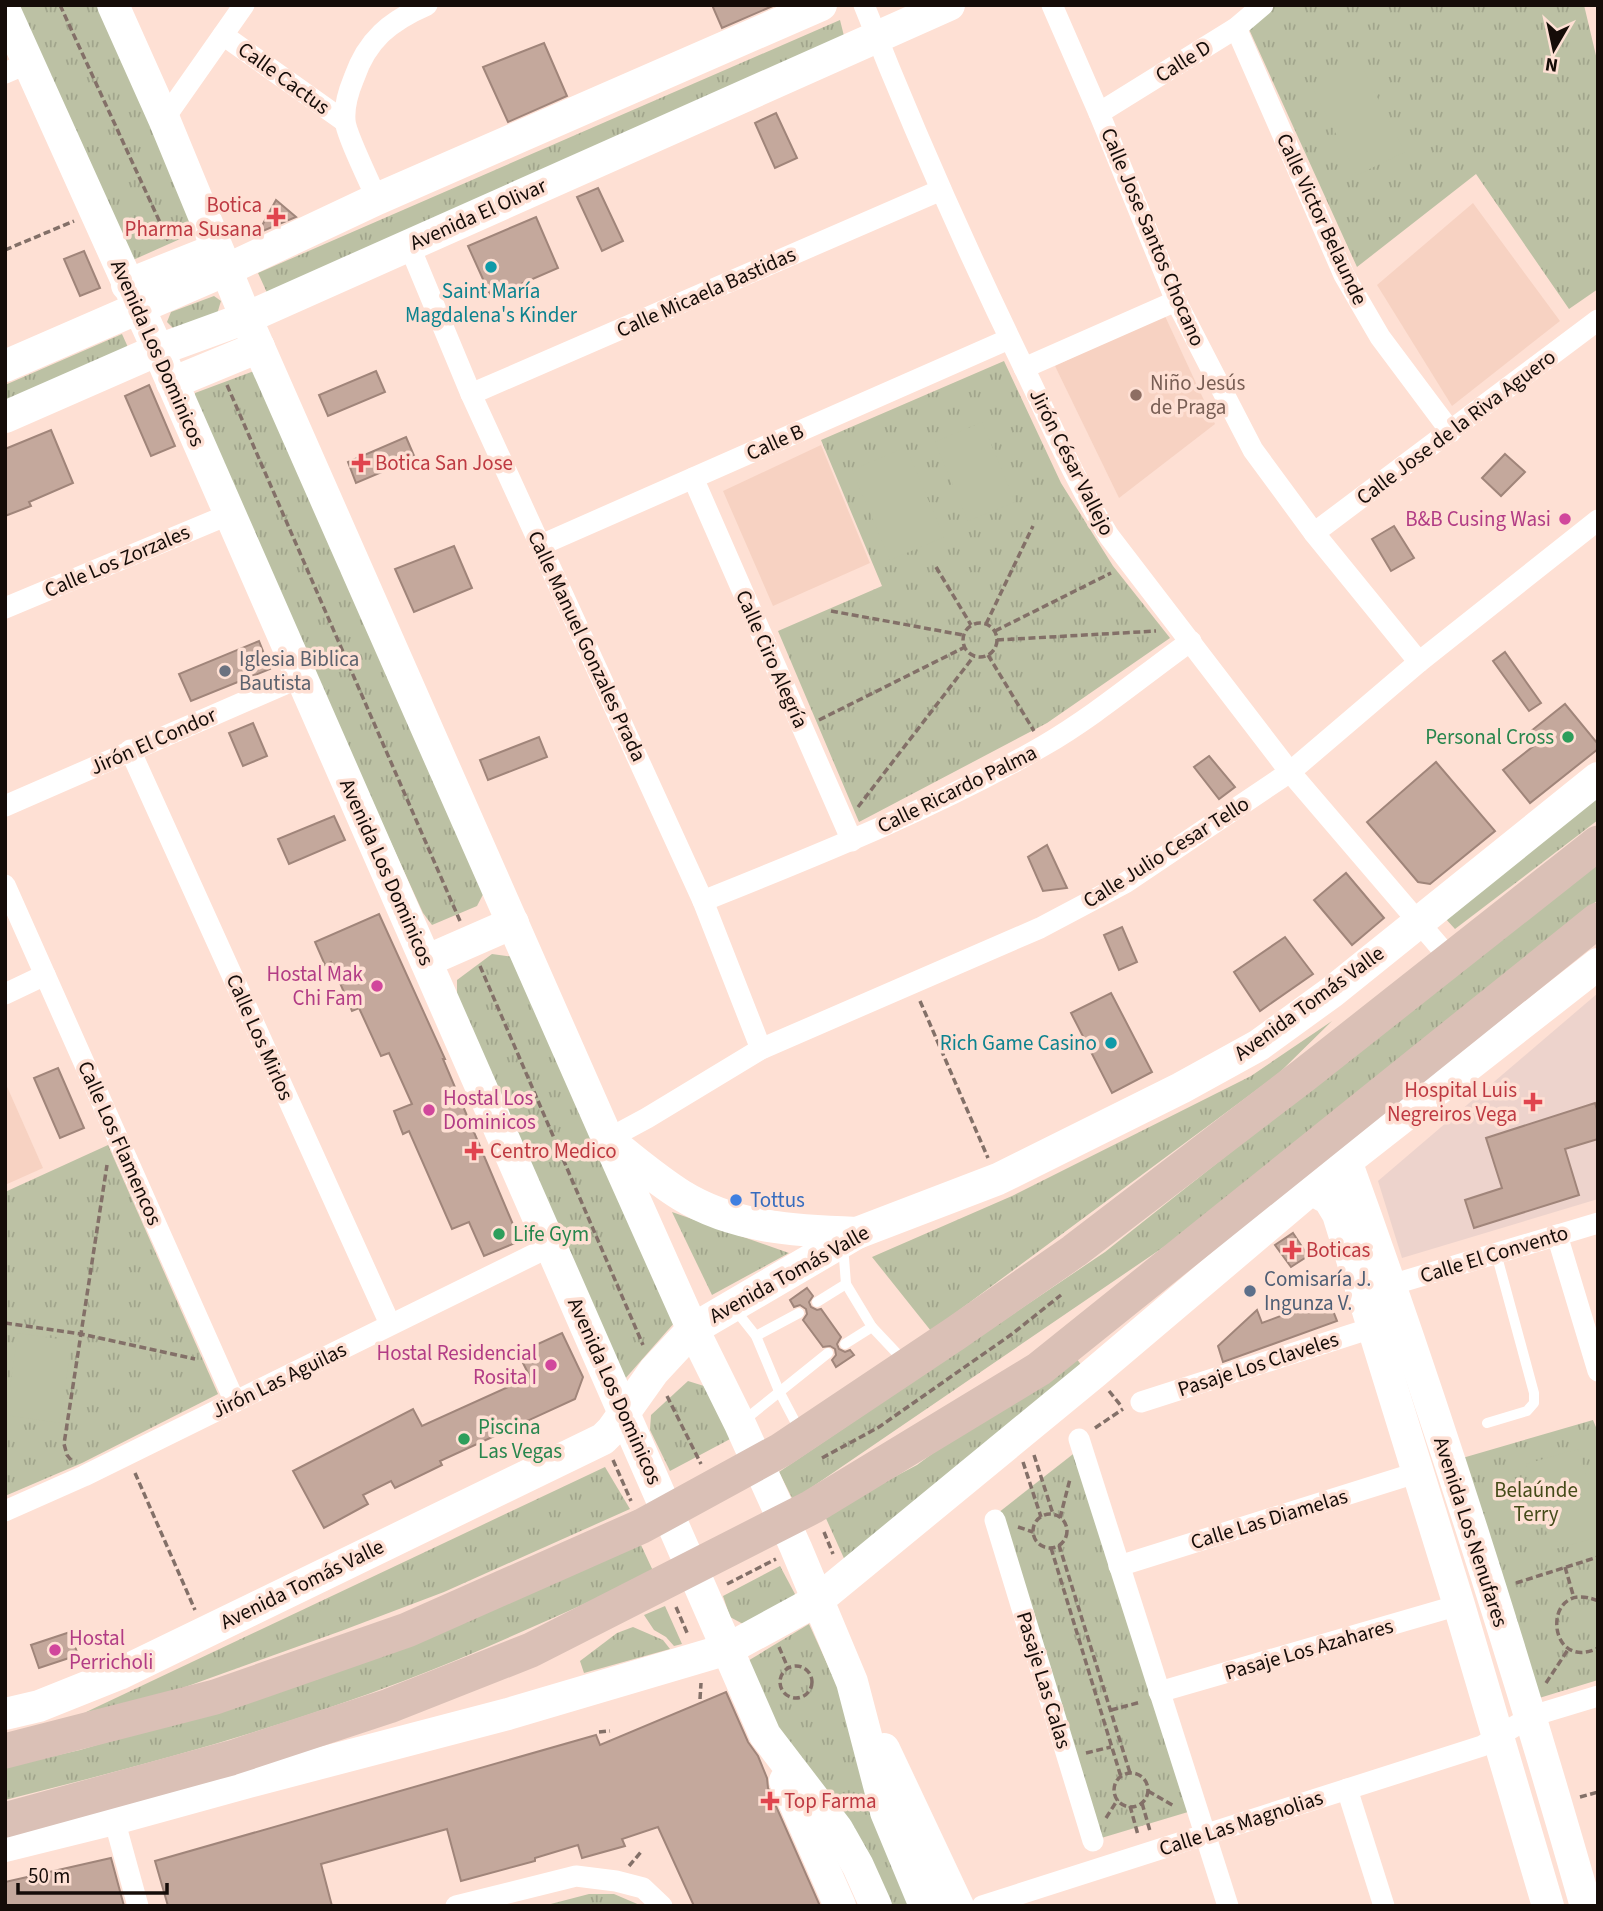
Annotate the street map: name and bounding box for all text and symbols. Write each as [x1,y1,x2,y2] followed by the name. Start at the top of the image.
[1519,14,1589,84] north arrow
[1149,32,1217,90] street label: Calle D
[232,34,336,122] street label: Calle Cactus
[1543,50,1560,79] text: N
[1093,123,1213,351] street label: Calle Jose Santos Chocano
[1269,128,1375,310] street label: Calle Victor Belaunde
[405,170,552,258] street label: Avenida El Olivar
[125,190,262,244] place label: Botica Pharma Susana
[268,209,284,225] marker: Botica Pharma Susana
[612,239,801,345] street label: Calle Micaela Bastidas
[103,255,213,451] street label: Avenida Los Dominicos
[483,259,499,275] marker: Saint María Magdalena's Kinder
[405,276,578,330] place label: Saint María Magdalena's Kinder
[1350,342,1562,512] street label: Calle Jose de la Riva Aguero
[1150,368,1246,422] place label: Niño Jesús de Praga
[1022,383,1122,541] street label: Jirón César Vallejo
[1128,387,1144,403] marker: Niño Jesús de Praga
[741,416,809,468] street label: Calle B
[375,448,513,478] place label: Botica San Jose
[353,455,369,471] marker: Botica San Jose
[1405,504,1551,534] place label: B&B Cusing Wasi
[1557,511,1573,527] marker: B&B Cusing Wasi
[40,517,195,605] street label: Calle Los Zorzales
[520,526,654,766] street label: Calle Manuel Gonzales Prada
[728,585,816,733] street label: Calle Ciro Alegría
[239,644,359,698] place label: Iglesia Biblica Bautista
[217,663,233,679] marker: Iglesia Biblica Bautista
[85,700,221,782] street label: Jirón El Condor
[1425,722,1554,752] place label: Personal Cross
[1560,729,1576,745] marker: Personal Cross
[872,737,1042,841] street label: Calle Ricardo Palma
[332,774,442,970] street label: Avenida Los Dominicos
[1077,789,1255,915] street label: Calle Julio Cesar Tello
[1228,938,1390,1068] street label: Avenida Tomás Valle
[267,959,364,1013] place label: Hostal Mak Chi Fam
[219,969,301,1105] street label: Calle Los Mirlos
[369,978,385,994] marker: Hostal Mak Chi Fam
[940,1028,1097,1058] place label: Rich Game Casino
[1103,1035,1119,1051] marker: Rich Game Casino
[70,1056,170,1230] street label: Calle Los Flamencos
[1387,1075,1517,1129] place label: Hospital Luis Negreiros Vega
[443,1083,536,1137] place label: Hostal Los Dominicos
[1523,1092,1543,1112] marker: Hospital Luis Negreiros Vega
[421,1102,437,1118] marker: Hostal Los Dominicos
[490,1136,617,1166] place label: Centro Medico
[464,1141,484,1161] marker: Centro Medico
[750,1185,805,1215] place label: Tottus
[728,1192,744,1208] marker: Tottus
[1416,1217,1572,1291] street label: Calle El Convento
[704,1218,874,1330] street label: Avenida Tomás Valle
[513,1219,589,1249] place label: Life Gym
[491,1226,507,1242] marker: Life Gym
[1306,1235,1371,1265] place label: Boticas
[1284,1242,1300,1258] marker: Boticas
[1264,1264,1371,1318] place label: Comisaría J. Ingunza V.
[1242,1283,1258,1299] marker: Comisaría J. Ingunza V.
[560,1293,670,1489] street label: Avenida Los Dominicos
[1174,1324,1343,1404] street label: Pasaje Los Claveles
[207,1334,352,1426] street label: Jirón Las Aguilas
[376,1338,537,1392] place label: Hostal Residencial Rosita I
[543,1357,559,1373] marker: Hostal Residencial Rosita I
[478,1412,562,1466] place label: Piscina Las Vegas
[456,1431,472,1447] marker: Piscina Las Vegas
[1426,1433,1516,1631] street label: Avenida Los Nenufares
[1494,1475,1578,1529] park label: Belaúnde Terry
[1187,1481,1351,1557] street label: Calle Las Diamelas
[215,1531,389,1637] street label: Avenida Tomás Valle
[1009,1608,1079,1752] street label: Pasaje Las Calas
[1221,1611,1397,1687] street label: Pasaje Los Azahares
[69,1623,153,1677] place label: Hostal Perricholi
[47,1642,63,1658] marker: Hostal Perricholi
[1155,1782,1327,1864] street label: Calle Las Magnolias
[784,1786,877,1816] place label: Top Farma
[762,1793,778,1809] marker: Top Farma
[18,1852,166,1896] scale bar
[28,1861,70,1891] text: 50 m

